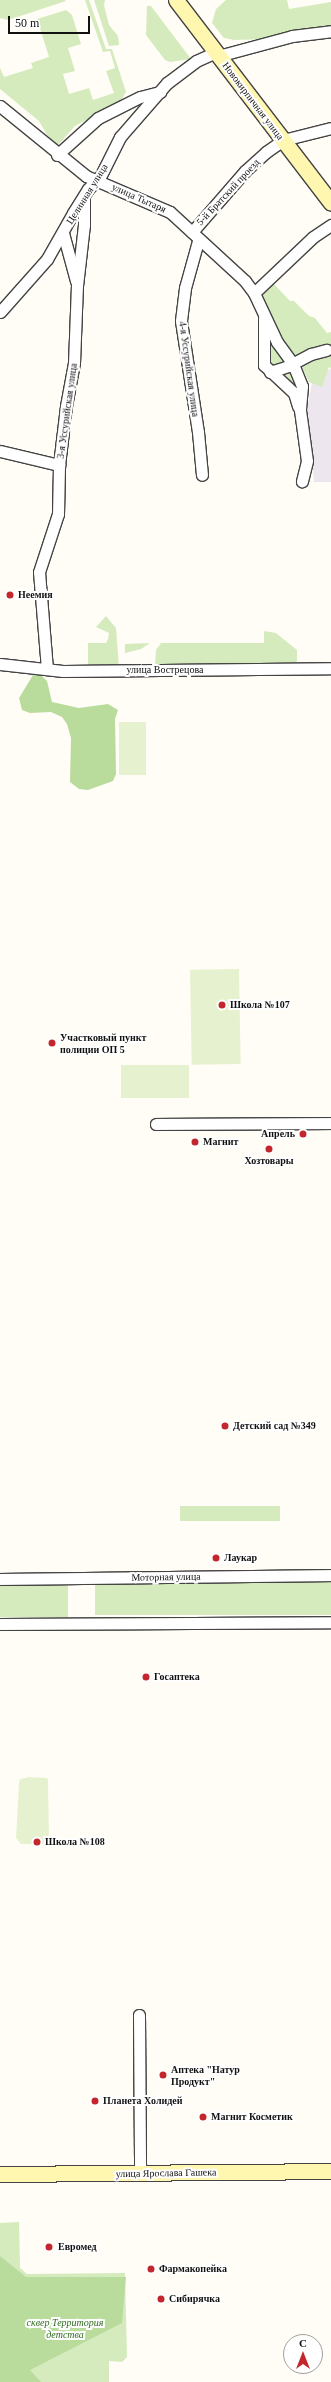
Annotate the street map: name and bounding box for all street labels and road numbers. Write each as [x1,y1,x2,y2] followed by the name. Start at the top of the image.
[220,60,286,142] street label: Новокирпичная улица
[194,156,262,228] street label: 5-й Братский проезд
[64,162,110,226] street label: Целинная улица
[110,181,168,215] street label: улица Тытаря
[176,321,202,417] street label: 4-я Уссурийская улица
[54,363,80,459] street label: 3-я Уссурийская улица
[127,664,203,676] street label: улица Вострецова
[131,1570,201,1584] street label: Моторная улица
[116,2166,216,2180] street label: улица Ярослава Гашека

